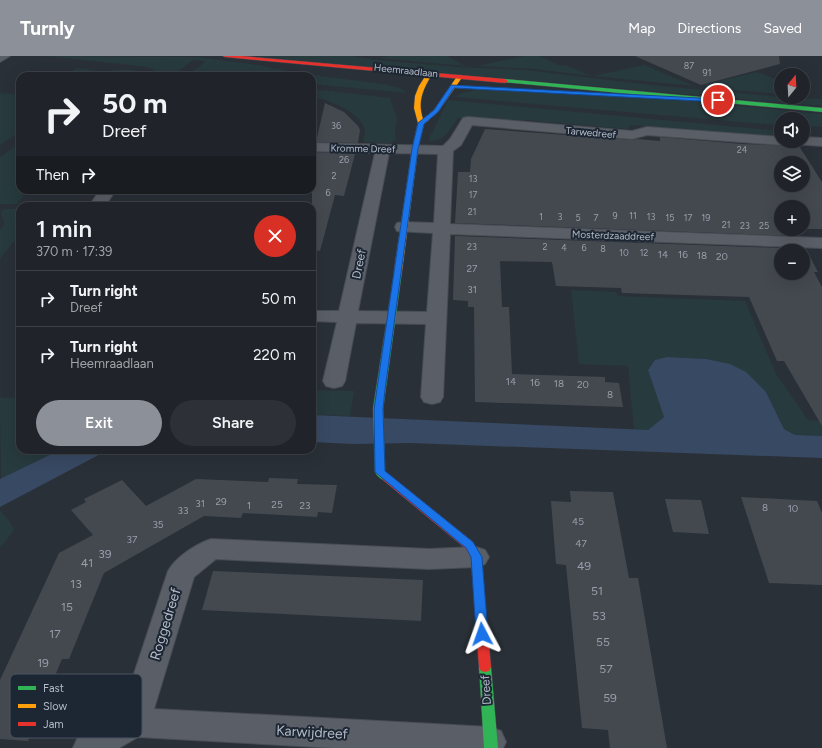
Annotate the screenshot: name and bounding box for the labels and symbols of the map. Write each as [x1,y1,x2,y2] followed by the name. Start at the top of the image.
[684,60,694,71] house number: 87
[373,61,439,80] street label: Heemraadlaan
[703,67,711,78] house number: 91
[774,68,810,104] north arrow
[701,83,735,117] pin
[331,120,341,131] house number: 36
[565,124,617,141] street label: Tarwedreef
[330,141,396,156] street label: Kromme Dreef
[737,144,748,155] house number: 24
[339,154,349,165] house number: 26
[331,170,337,181] house number: 2
[469,173,477,184] house number: 13
[325,187,331,198] house number: 6
[469,189,477,200] house number: 17
[468,206,476,217] house number: 21
[612,210,618,221] house number: 9
[629,210,637,221] house number: 11
[539,211,543,222] house number: 1
[558,211,563,222] house number: 3
[647,211,655,222] house number: 13
[575,212,581,223] house number: 5
[594,212,599,223] house number: 7
[666,212,674,223] house number: 15
[684,212,692,223] house number: 17
[702,212,710,223] house number: 19
[722,219,730,230] house number: 21
[740,220,750,231] house number: 23
[759,220,769,231] house number: 25
[572,228,655,243] street label: Mosterdzaaddreef
[467,241,477,252] house number: 23
[542,241,548,252] house number: 2
[561,242,567,253] house number: 4
[581,242,587,253] house number: 6
[600,243,606,254] house number: 8
[349,247,369,280] street label: Dreef
[619,247,629,258] house number: 10
[640,247,648,258] house number: 12
[658,248,668,261] house number: 14
[678,248,688,261] house number: 16
[697,249,707,262] house number: 18
[716,250,728,263] house number: 20
[467,262,478,275] house number: 27
[467,283,477,296] house number: 31
[506,375,516,388] house number: 14
[530,376,540,389] house number: 16
[554,377,564,390] house number: 18
[577,378,589,391] house number: 20
[607,388,613,401] house number: 8
[215,495,227,508] house number: 29
[195,497,205,510] house number: 31
[271,498,283,511] house number: 25
[247,499,251,512] house number: 1
[299,499,311,512] house number: 23
[762,501,768,514] house number: 8
[788,502,798,515] house number: 10
[178,504,188,517] house number: 33
[572,515,584,528] house number: 45
[152,518,164,531] house number: 35
[127,533,138,546] house number: 37
[575,537,587,550] house number: 47
[98,547,112,561] house number: 39
[81,556,93,570] house number: 41
[577,559,591,573] house number: 49
[70,577,82,591] house number: 13
[591,584,603,598] house number: 51
[146,585,185,662] street label: Roggedreef
[61,600,73,614] house number: 15
[592,609,606,623] house number: 53
[461,613,503,655] position arrow
[49,627,61,641] house number: 17
[596,635,610,649] house number: 55
[37,656,49,670] house number: 19
[599,662,613,676] house number: 57
[10,674,142,738] legend
[478,674,494,705] street label: Dreef
[43,682,64,695] text: Fast
[603,691,617,705] house number: 59
[43,700,67,713] text: Slow
[43,718,64,731] text: Jam
[276,722,349,743] street label: Karwijdreef

